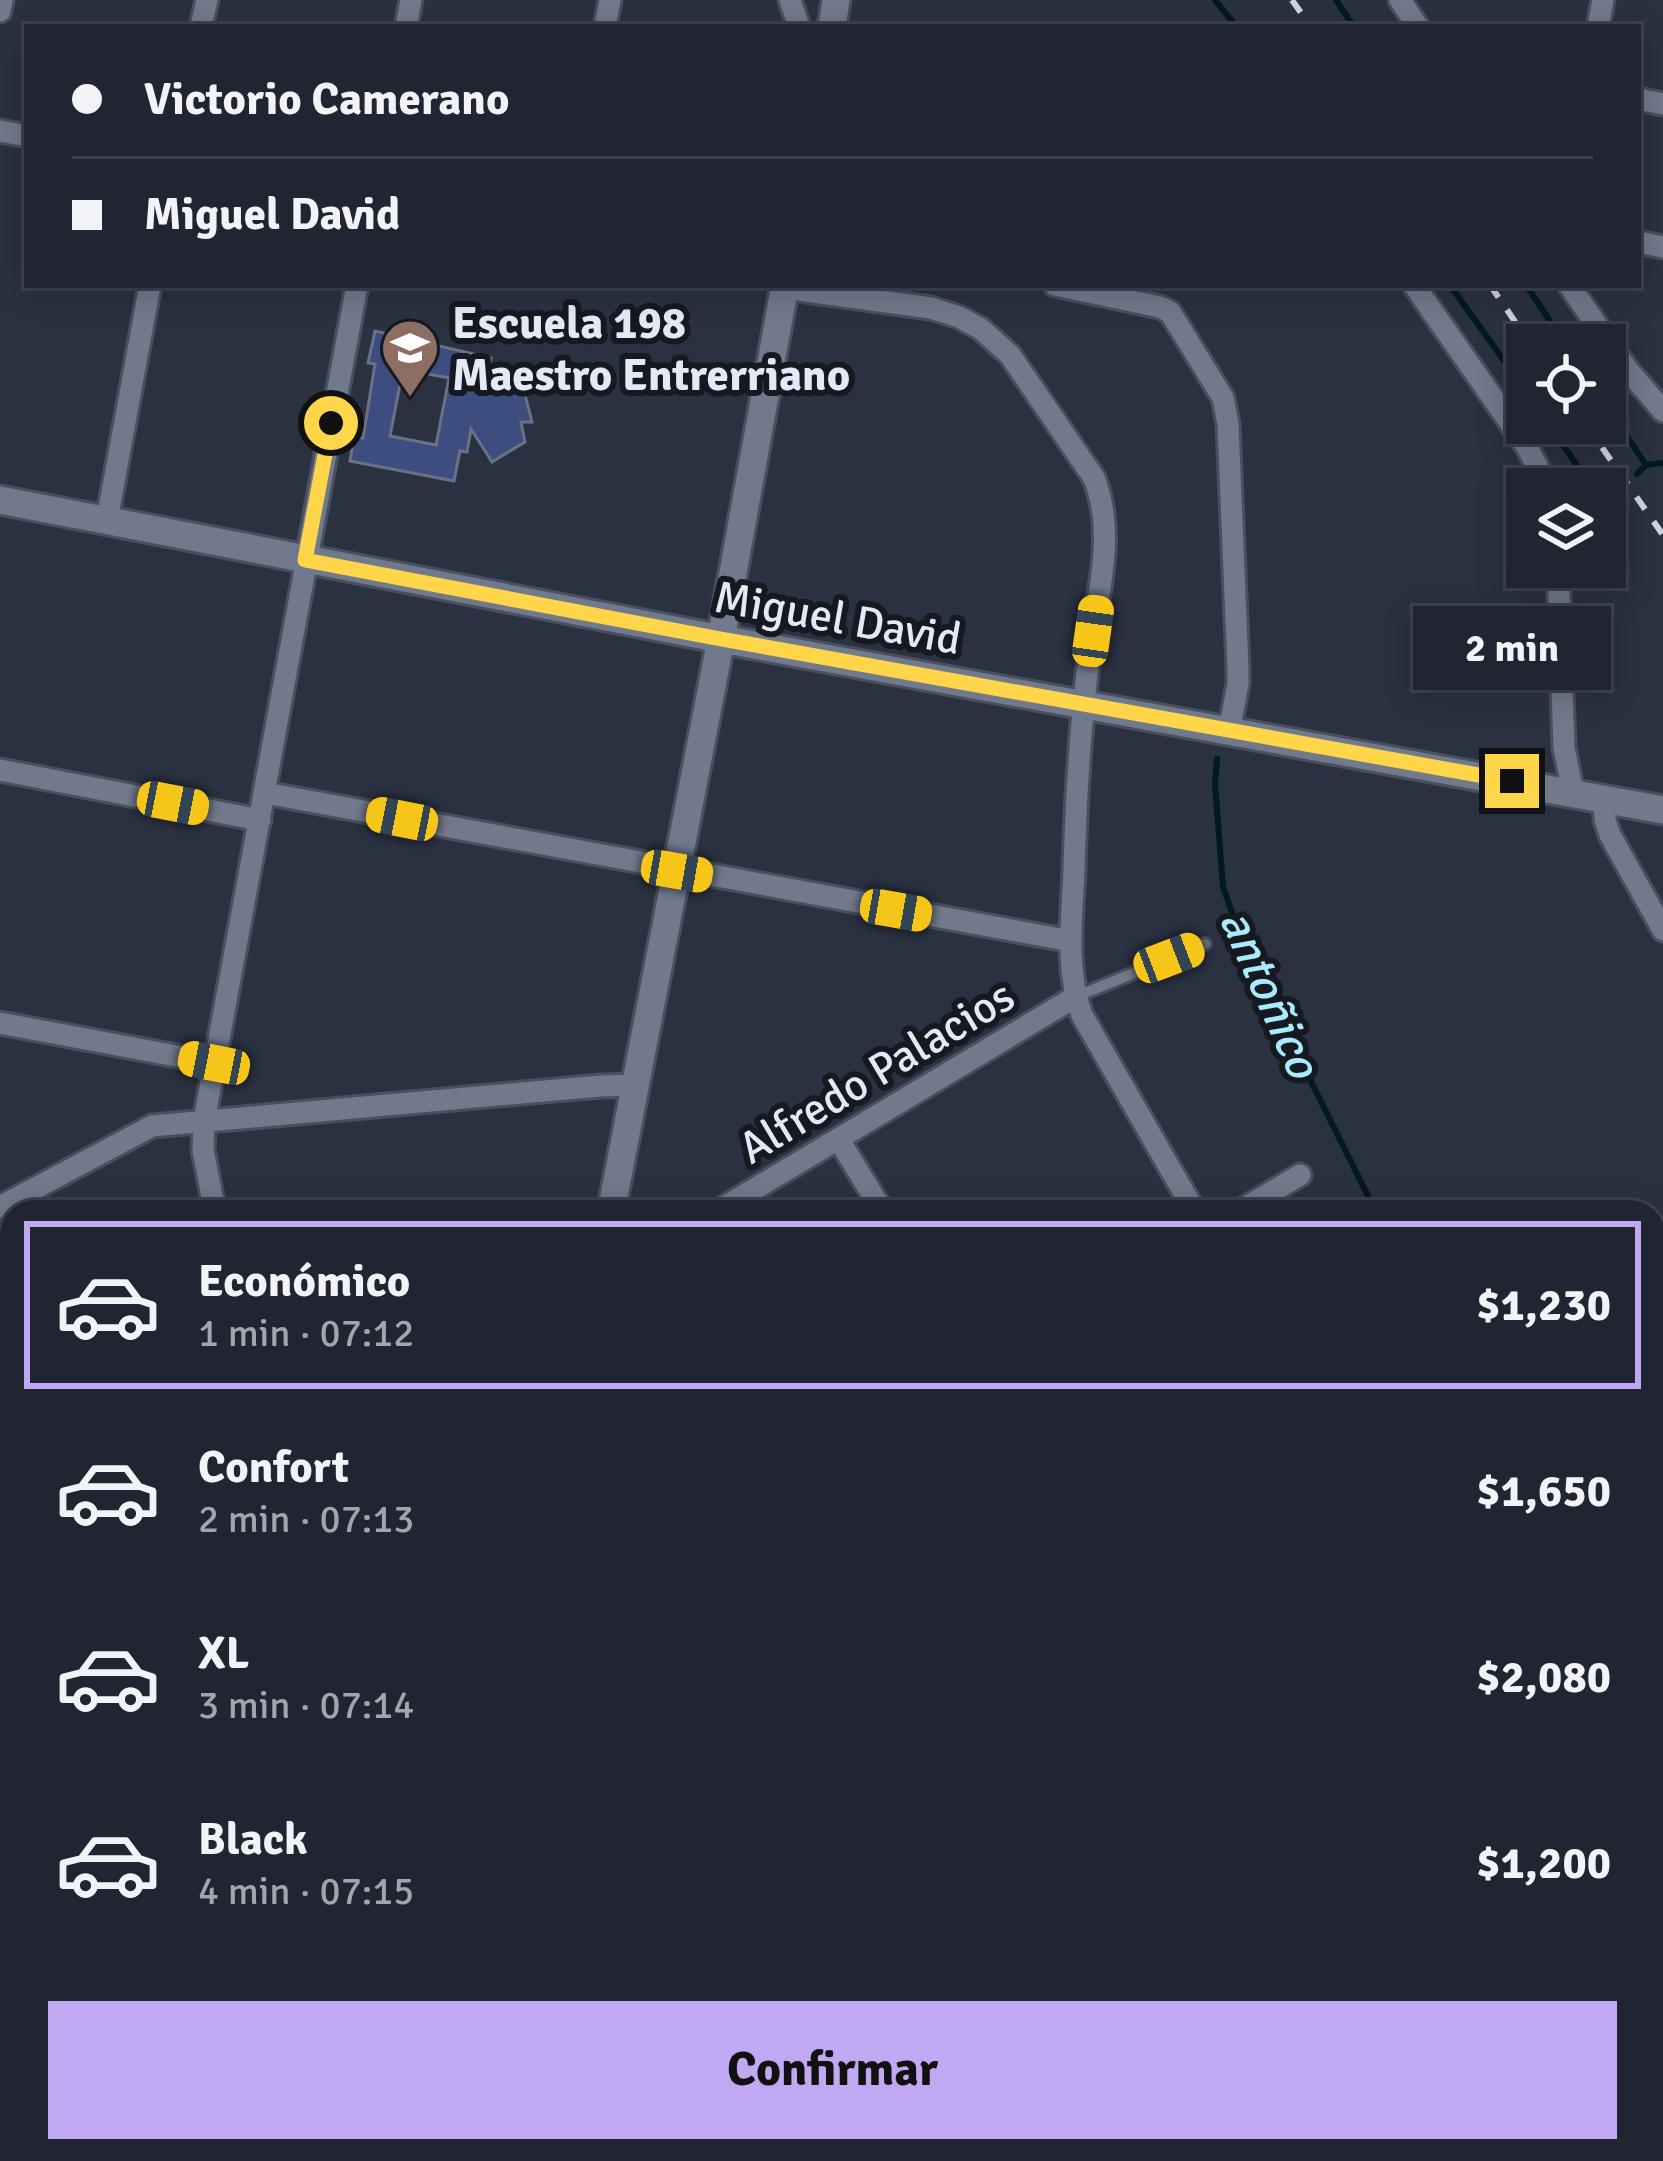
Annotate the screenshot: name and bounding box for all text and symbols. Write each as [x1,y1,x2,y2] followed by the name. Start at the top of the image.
[144,72,509,127] text: Victorio Camerano
[144,187,400,242] text: Miguel David
[452,296,850,403] place label: Escuela 198 Maestro Entrerriano
[379,317,441,399] school or university icon: Escuela 198 Maestro Entrerriano
[1506,324,1626,588] map controls
[1506,324,1626,444] button: locate
[304,396,358,450] route start
[1506,468,1626,588] button: layers
[710,570,965,667] street label: Miguel David
[1070,593,1116,669] car
[1413,607,1611,691] callout: 2 min
[1465,624,1559,672] text: 2 min
[1485,754,1539,808] route end
[134,778,212,828] car
[363,794,441,844] car
[638,847,716,895] car
[857,886,935,934] car
[1206,900,1334,1089] water label: antoñico
[1129,928,1209,988] car
[729,969,1024,1176] street label: Alfredo Palacios
[175,1038,253,1088] car
[54,1251,162,1359] icon: car
[198,1254,410,1309] text: Económico
[1476,1278,1611,1333] text: $1,230
[198,1309,414,1357] text: 1 min · 07:12
[54,1437,162,1545] icon: car
[198,1440,349,1495] text: Confort
[1476,1464,1611,1519] text: $1,650
[198,1495,414,1543] text: 2 min · 07:13
[54,1623,162,1731] icon: car
[198,1626,249,1681] text: XL
[1476,1650,1611,1705] text: $2,080
[198,1681,414,1729] text: 3 min · 07:14
[54,1809,162,1917] icon: car
[198,1812,308,1867] text: Black
[1476,1836,1611,1891] text: $1,200
[198,1867,414,1915] text: 4 min · 07:15
[48,2001,1617,2139] button: Confirmar

